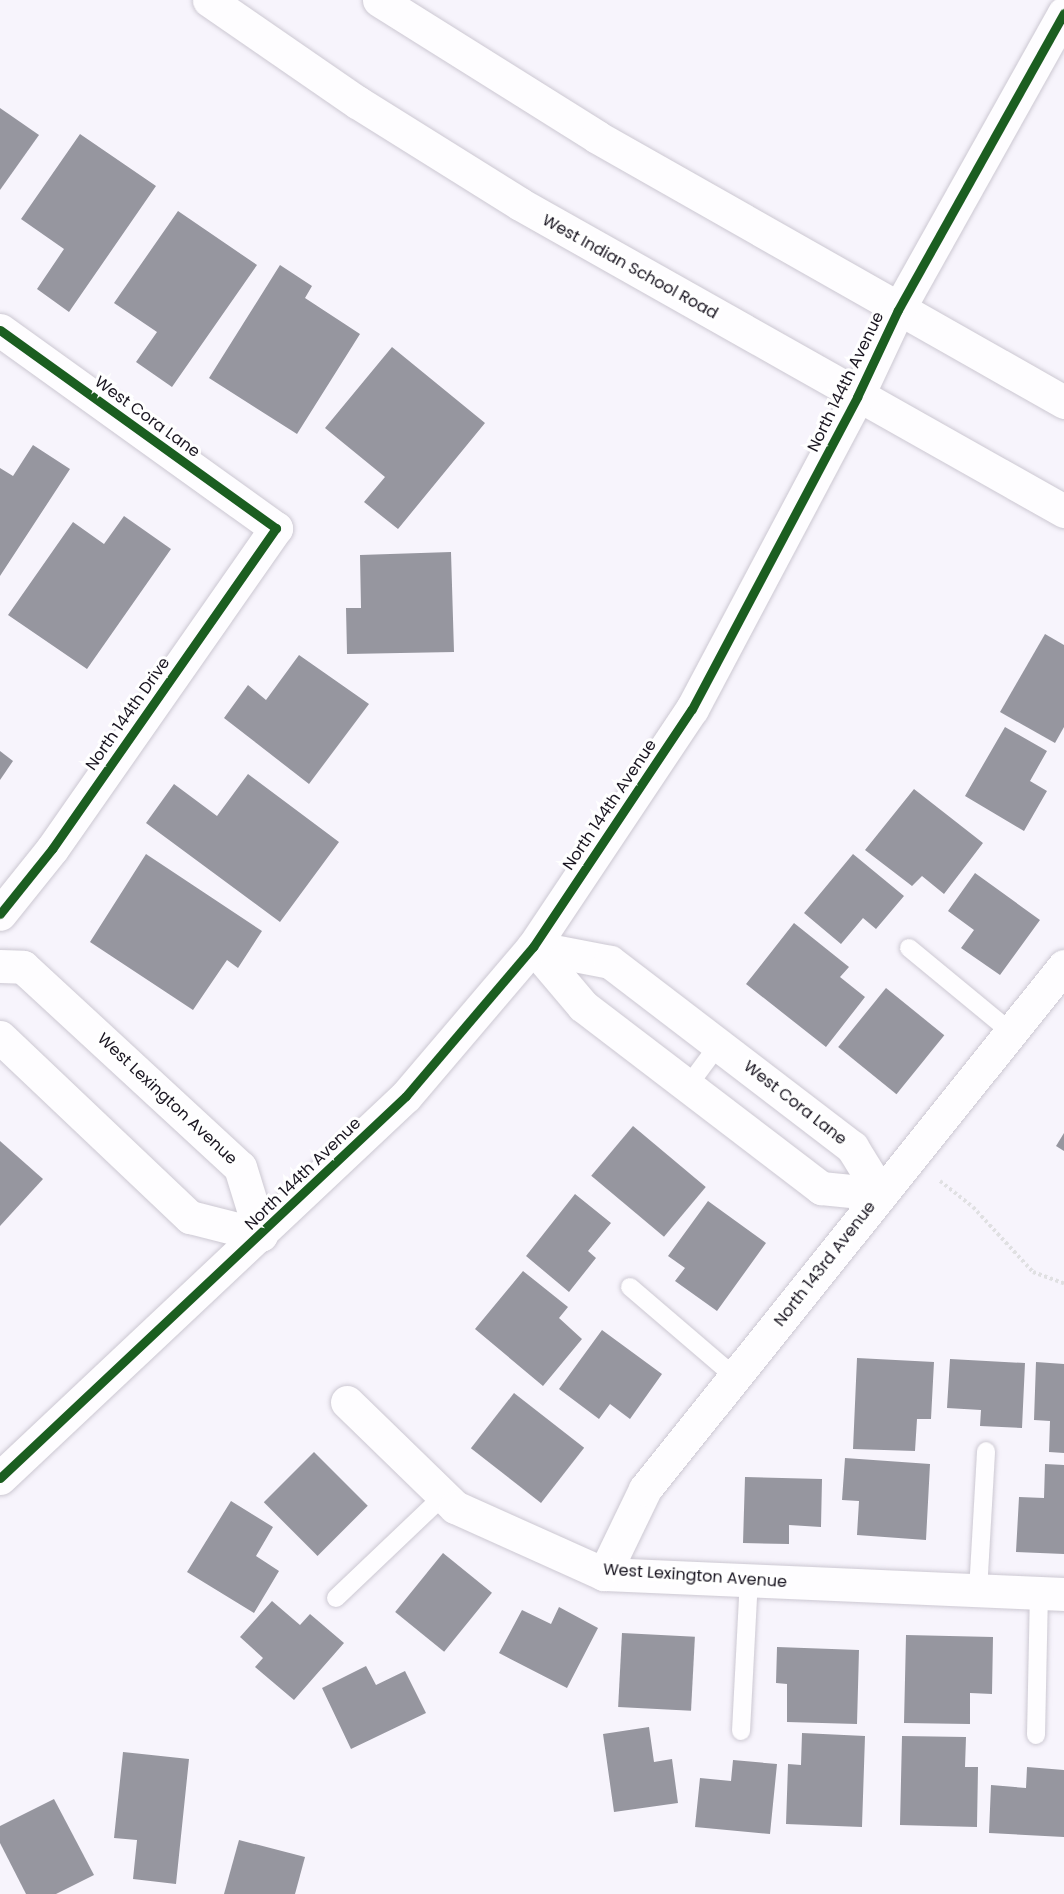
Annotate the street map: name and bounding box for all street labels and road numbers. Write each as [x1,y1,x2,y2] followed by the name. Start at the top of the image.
[539,211,721,323] street label: West Indian School Road
[804,309,888,455] street label: North 144th Avenue
[91,372,203,462] street label: West Cora Lane
[82,654,174,774] street label: North 144th Drive
[559,736,661,874] street label: North 144th Avenue
[93,1029,241,1169] street label: West Lexington Avenue
[740,1057,850,1149] street label: West Cora Lane
[241,1114,365,1234] street label: North 144th Avenue
[770,1198,880,1330] street label: North 143rd Avenue
[602,1560,788,1592] street label: West Lexington Avenue

